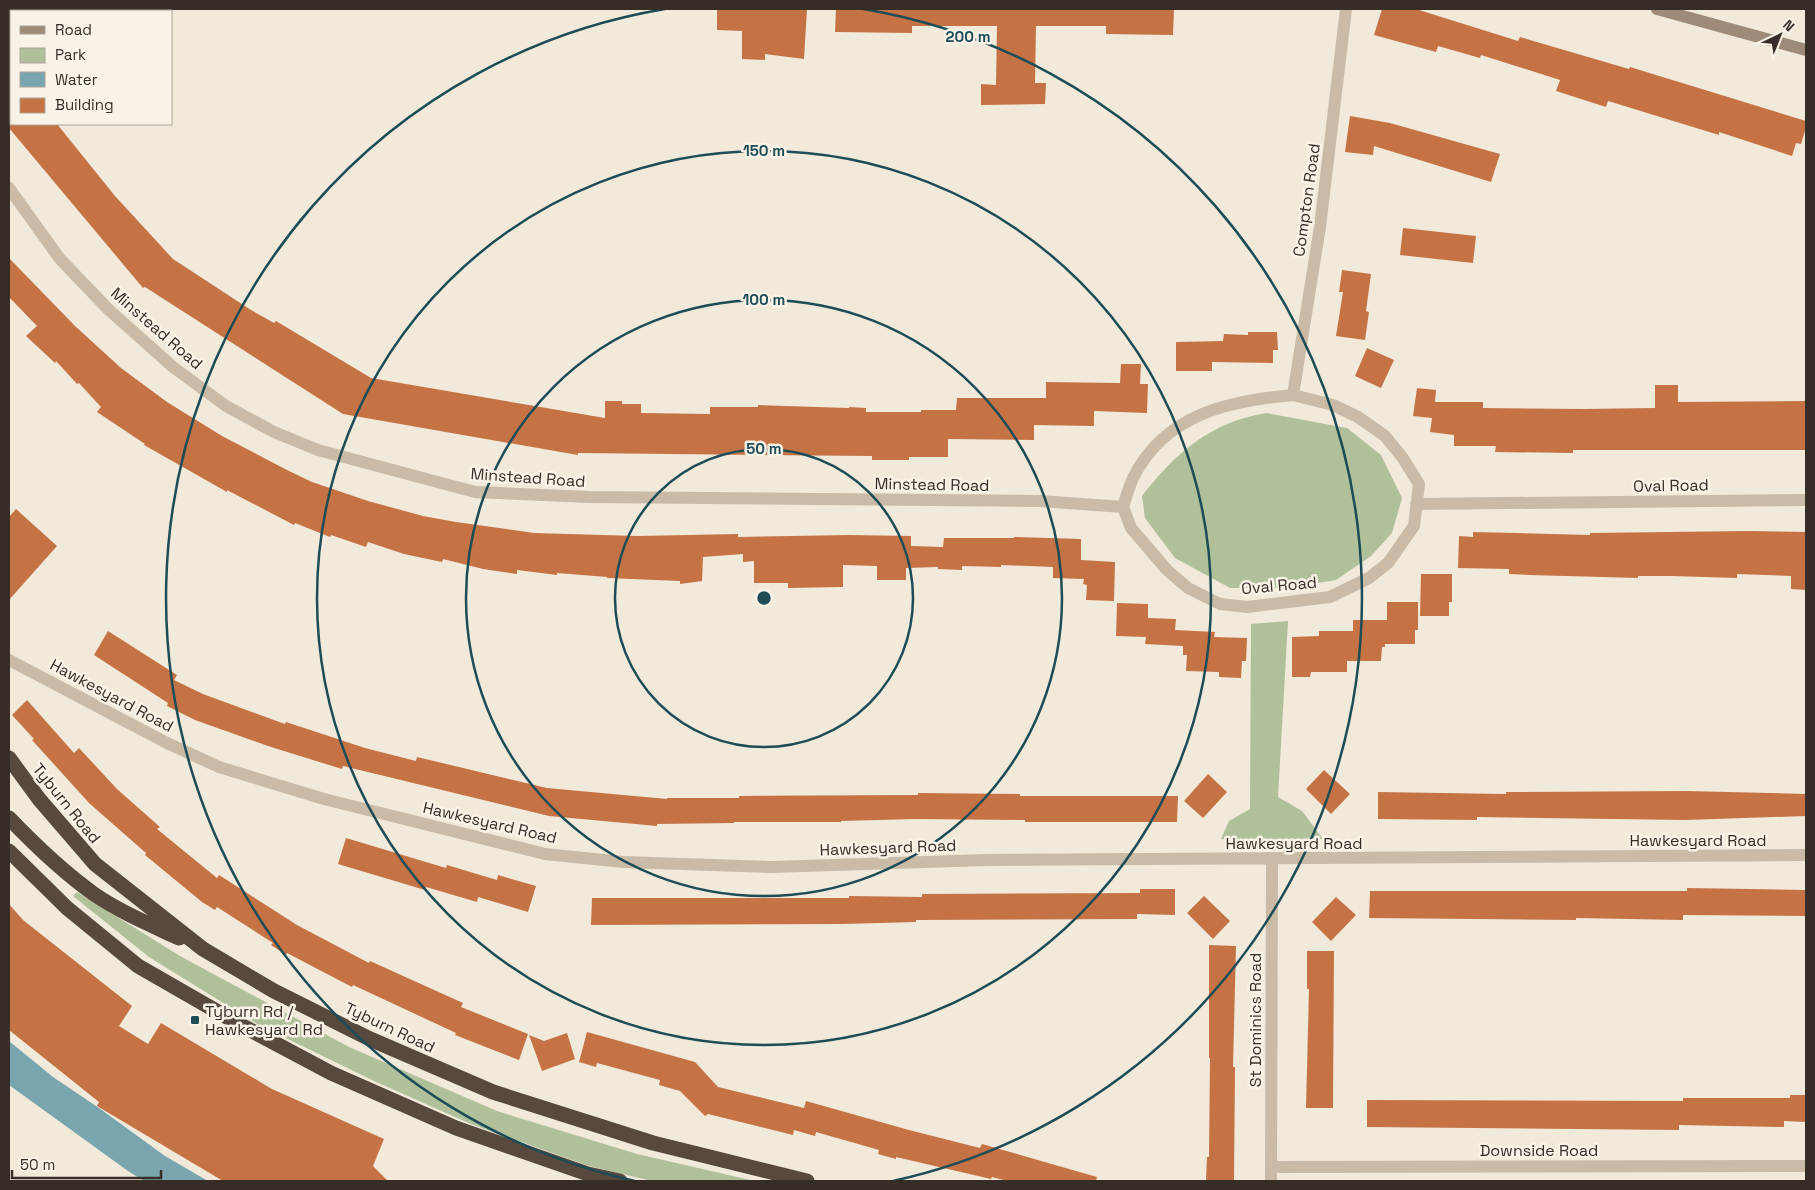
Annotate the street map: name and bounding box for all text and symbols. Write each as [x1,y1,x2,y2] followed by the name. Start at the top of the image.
[10,10,172,125] legend
[1755,10,1805,60] north arrow
[1779,16,1798,35] text: N
[55,20,92,39] text: Road
[946,27,990,46] text: 200 m
[55,45,86,64] text: Park
[55,70,98,89] text: Water
[55,95,114,114] text: Building
[743,141,785,160] text: 150 m
[1288,142,1325,258] street label: Compton Road
[106,283,207,374] street label: Minstead Road
[743,290,785,309] text: 100 m
[746,439,782,458] text: 50 m
[470,463,586,492] street label: Minstead Road
[874,473,990,496] street label: Minstead Road
[1633,474,1709,497] street label: Oval Road
[1240,572,1318,599] street label: Oval Road
[755,589,773,607] centre of rings
[46,654,177,737] street label: Hawkesyard Road
[28,759,105,848] street label: Tyburn Road
[421,797,559,848] street label: Hawkesyard Road
[1630,830,1766,851] street label: Hawkesyard Road
[1226,833,1362,854] street label: Hawkesyard Road
[819,835,957,860] street label: Hawkesyard Road
[1245,953,1266,1087] street label: St Dominics Road
[341,997,438,1058] street label: Tyburn Road
[205,1001,323,1040] place label: Tyburn Rd / Hawkesyard Rd
[189,1014,201,1026] marker: Tyburn Rd / Hawkesyard Rd
[1480,1140,1598,1161] street label: Downside Road
[12,1148,161,1180] scale bar
[20,1155,55,1174] text: 50 m

